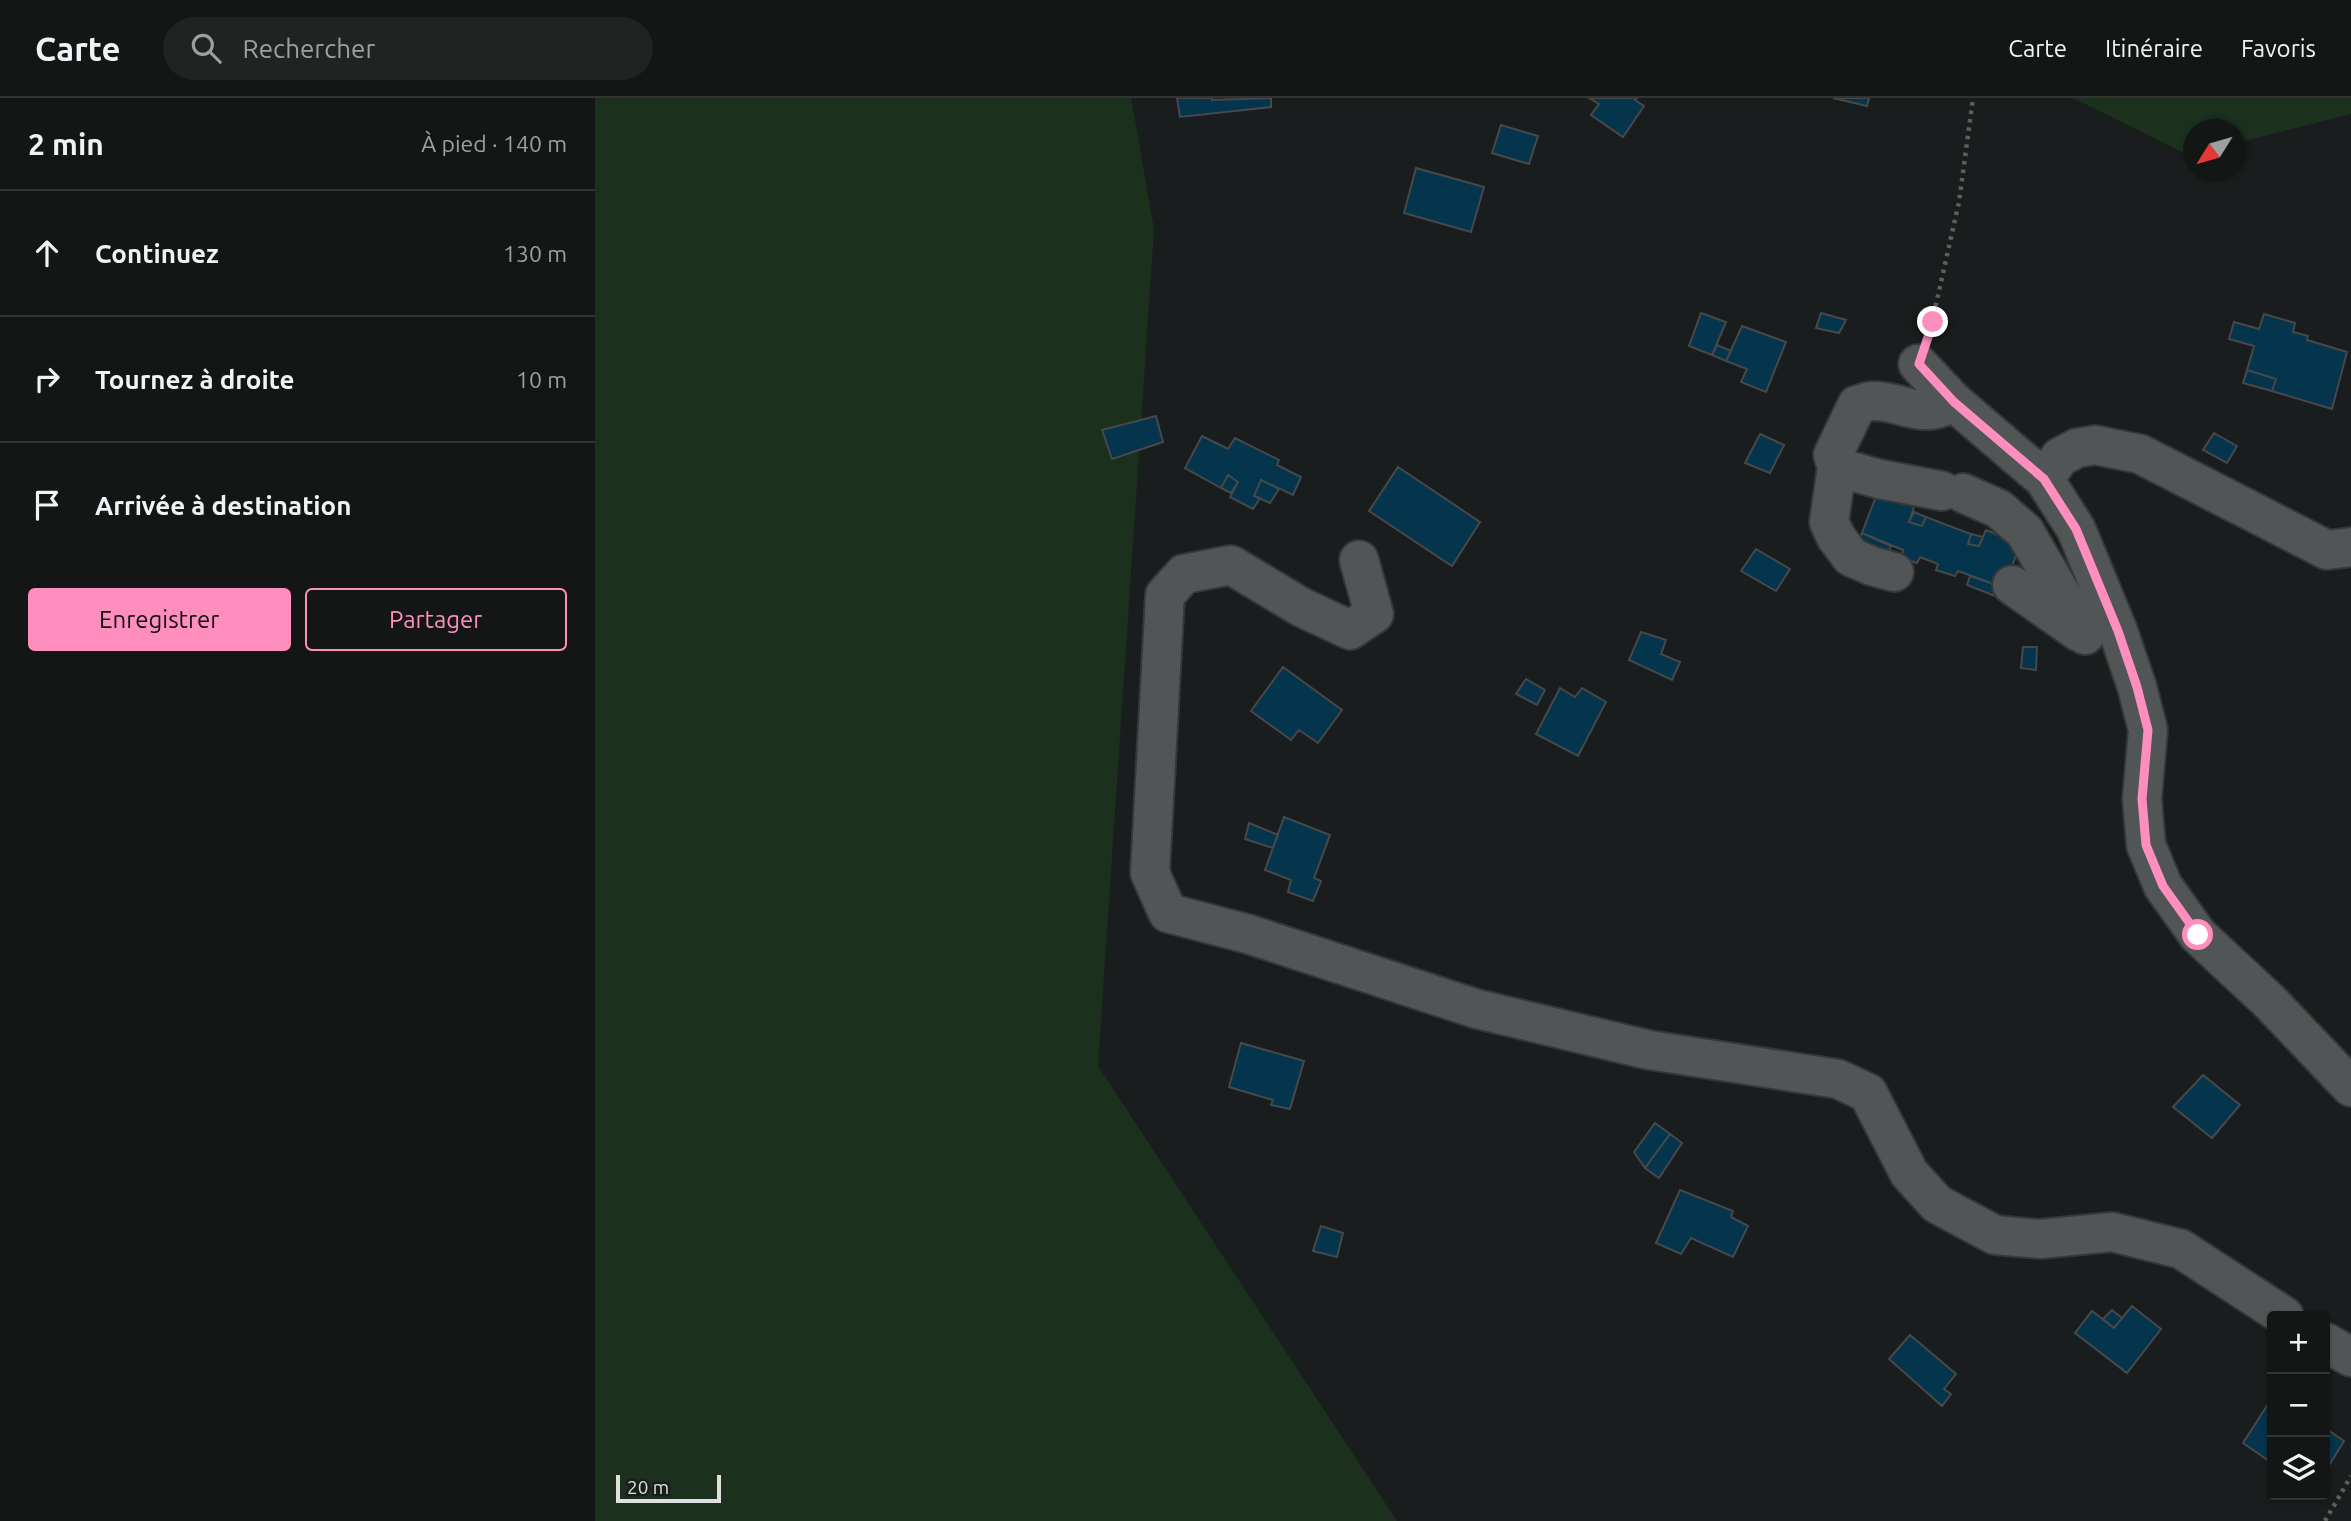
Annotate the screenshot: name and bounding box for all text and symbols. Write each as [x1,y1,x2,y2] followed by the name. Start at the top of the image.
[163,17,653,80] search box
[187,29,225,67] icon: search
[35,30,121,67] text: Carte
[243,34,375,63] text: Rechercher
[2008,35,2067,62] text: Carte
[2105,35,2203,62] text: Itinéraire
[2241,35,2316,62] text: Favoris
[2183,119,2246,182] north arrow
[28,127,104,161] text: 2 min
[421,131,567,156] text: À pied · 140 m
[28,234,66,272] icon: ahead
[95,239,219,268] text: Continuez
[503,241,567,266] text: 130 m
[1917,306,1948,337] route end
[28,360,66,398] icon: right
[95,365,294,394] text: Tournez à droite
[516,367,567,392] text: 10 m
[28,486,66,524] icon: arrive
[95,491,351,520] text: Arrivée à destination
[28,588,291,651] button: Enregistrer
[305,588,567,651] button: Partager
[2182,919,2213,950] route start
[2267,1311,2330,1500] map controls
[2267,1311,2330,1374] button: +
[2267,1374,2330,1437] button: −
[2267,1437,2330,1500] button: layers
[616,1472,721,1504] scale bar
[627,1476,669,1498] text: 20 m

